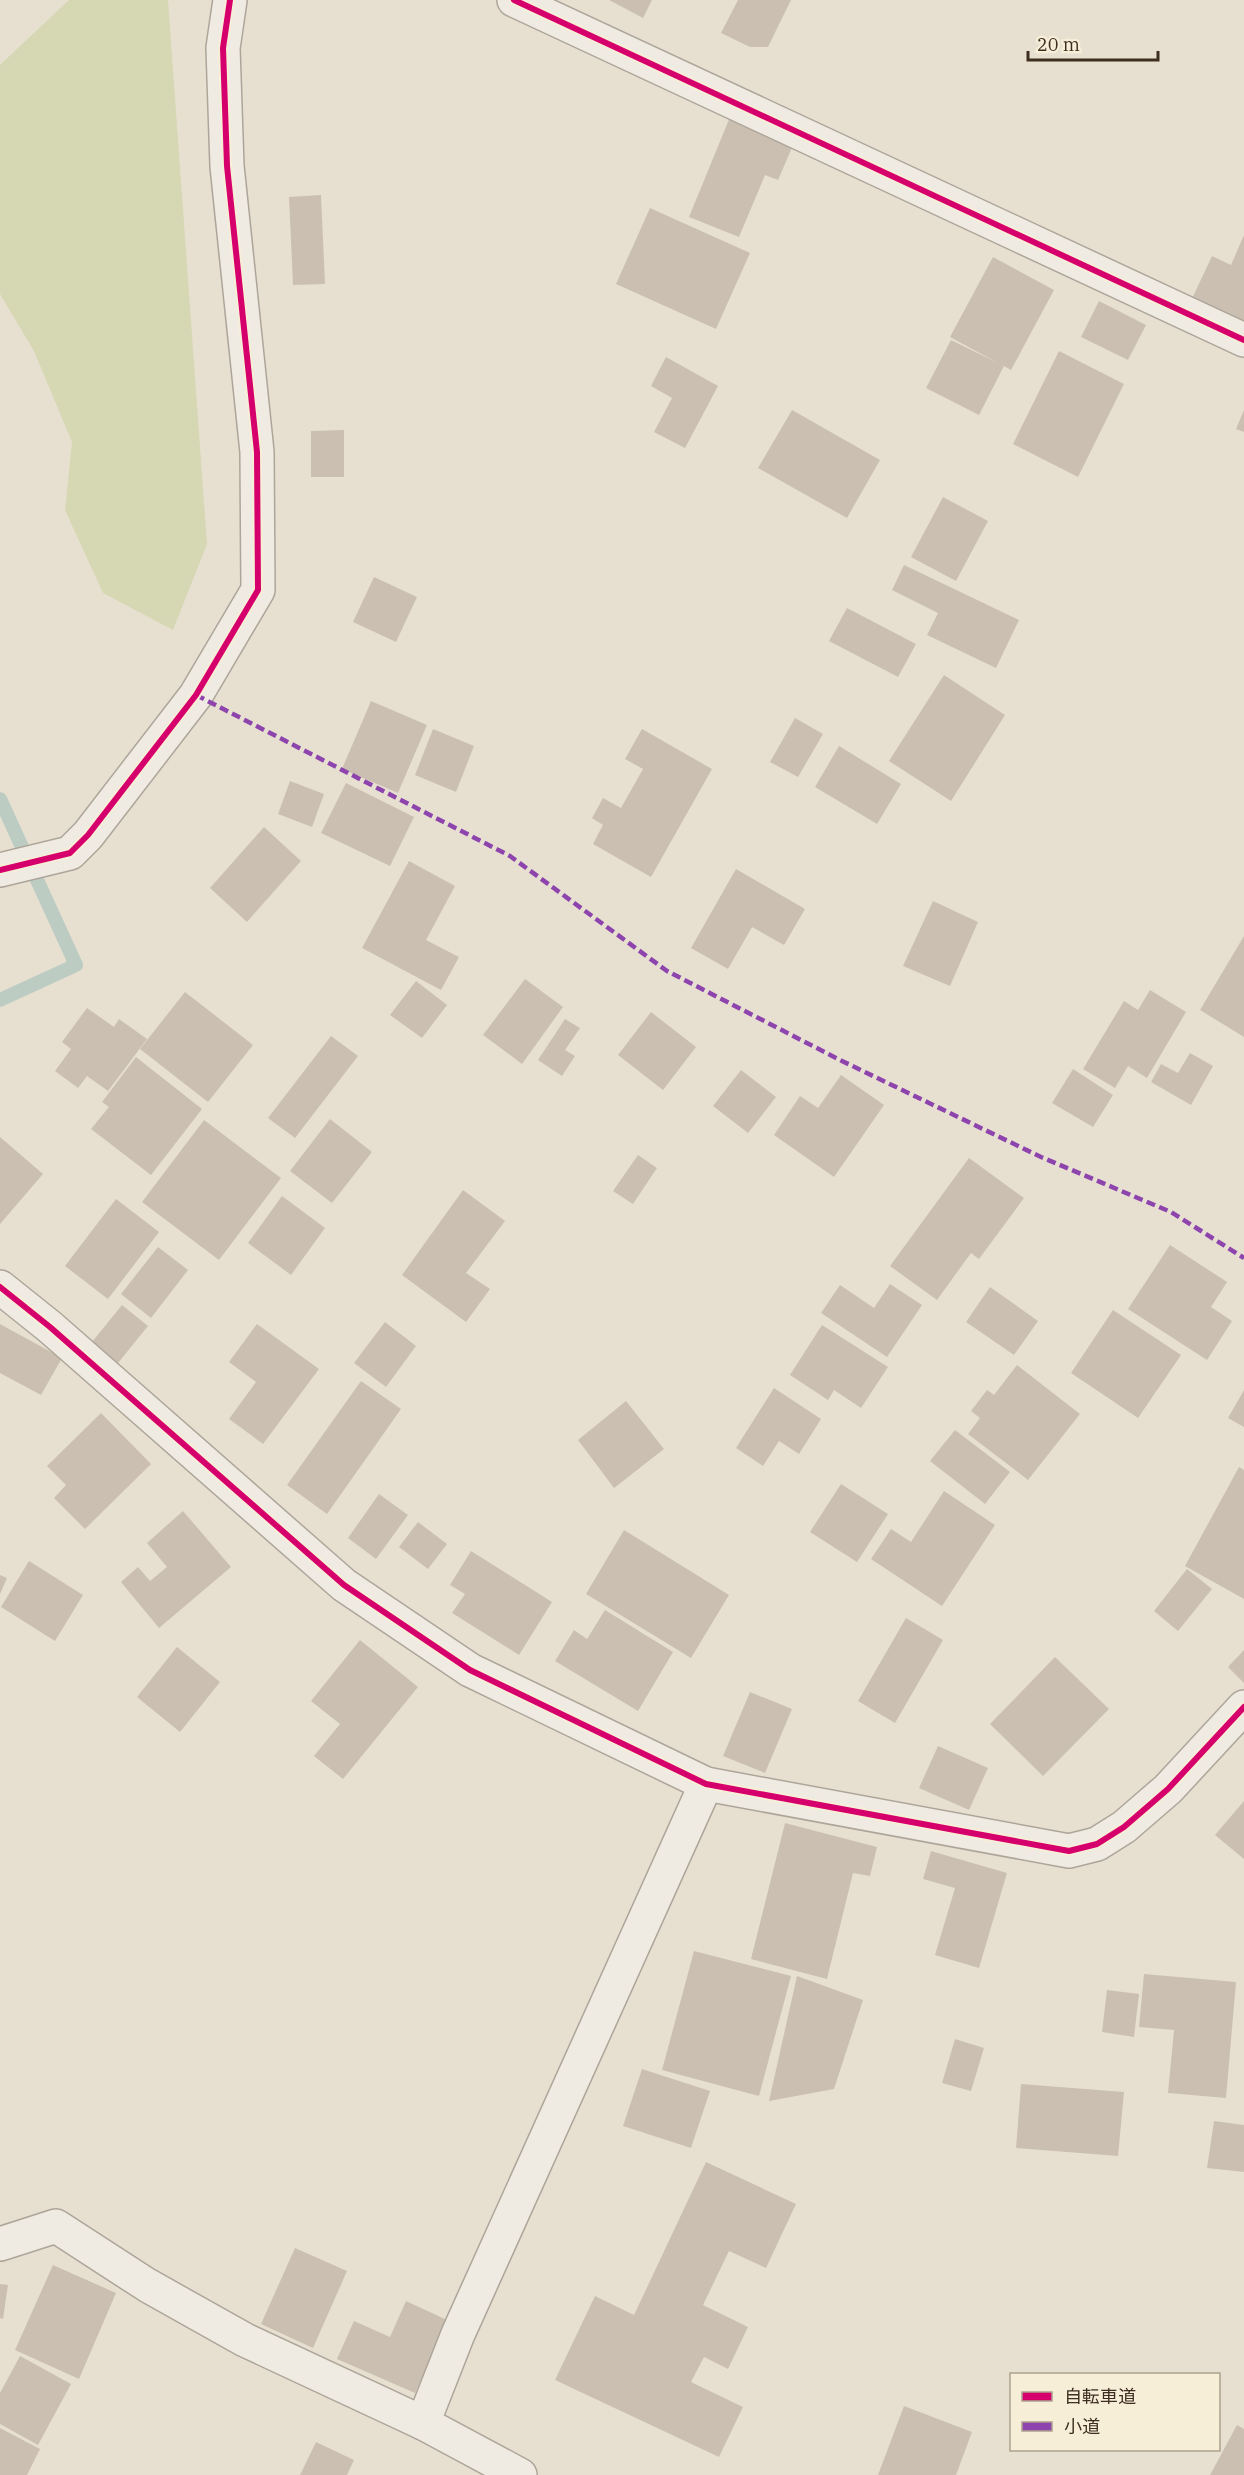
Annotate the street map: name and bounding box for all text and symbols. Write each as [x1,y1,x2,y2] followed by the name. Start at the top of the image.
[1028,24,1158,62] scale bar
[1037,33,1080,56] text: 20 m
[1010,2373,1220,2451] legend
[1064,2385,1136,2408] text: 自転車道
[1064,2415,1100,2438] text: 小道

